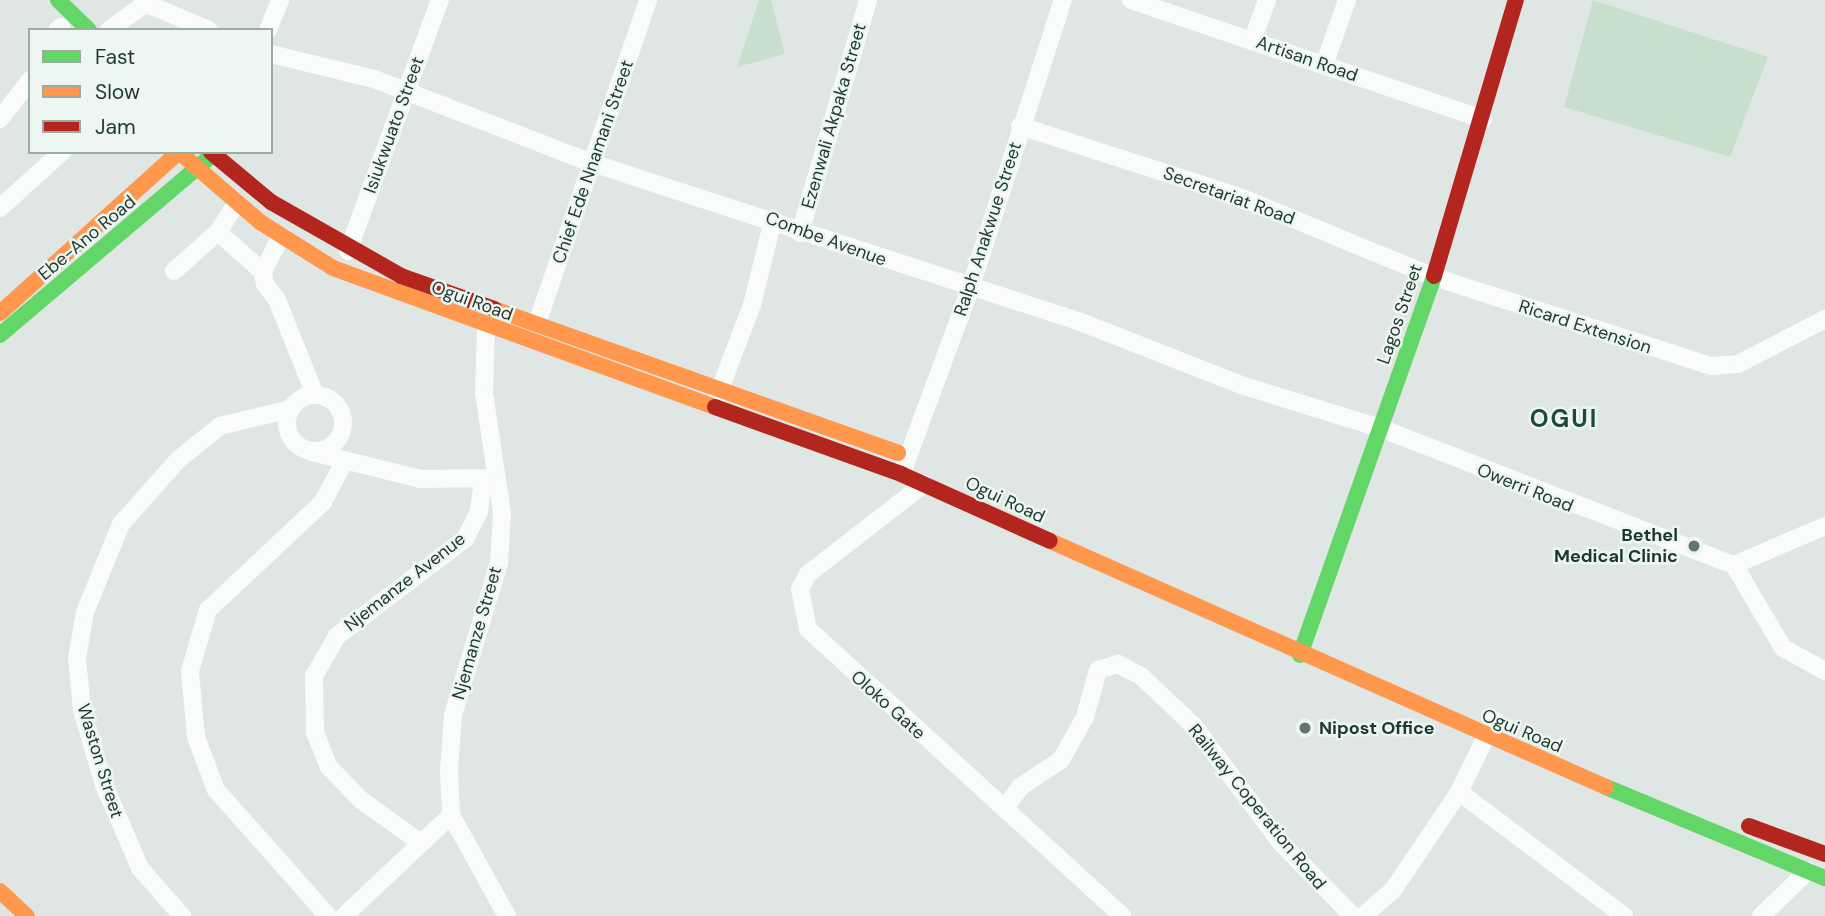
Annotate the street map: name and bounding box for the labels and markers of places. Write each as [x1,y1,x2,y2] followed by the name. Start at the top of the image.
[1554,525,1678,568] place label: Bethel Medical Clinic
[1684,536,1704,556] marker: Bethel Medical Clinic
[1319,717,1435,739] place label: Nipost Office
[1297,720,1313,736] marker: Nipost Office

